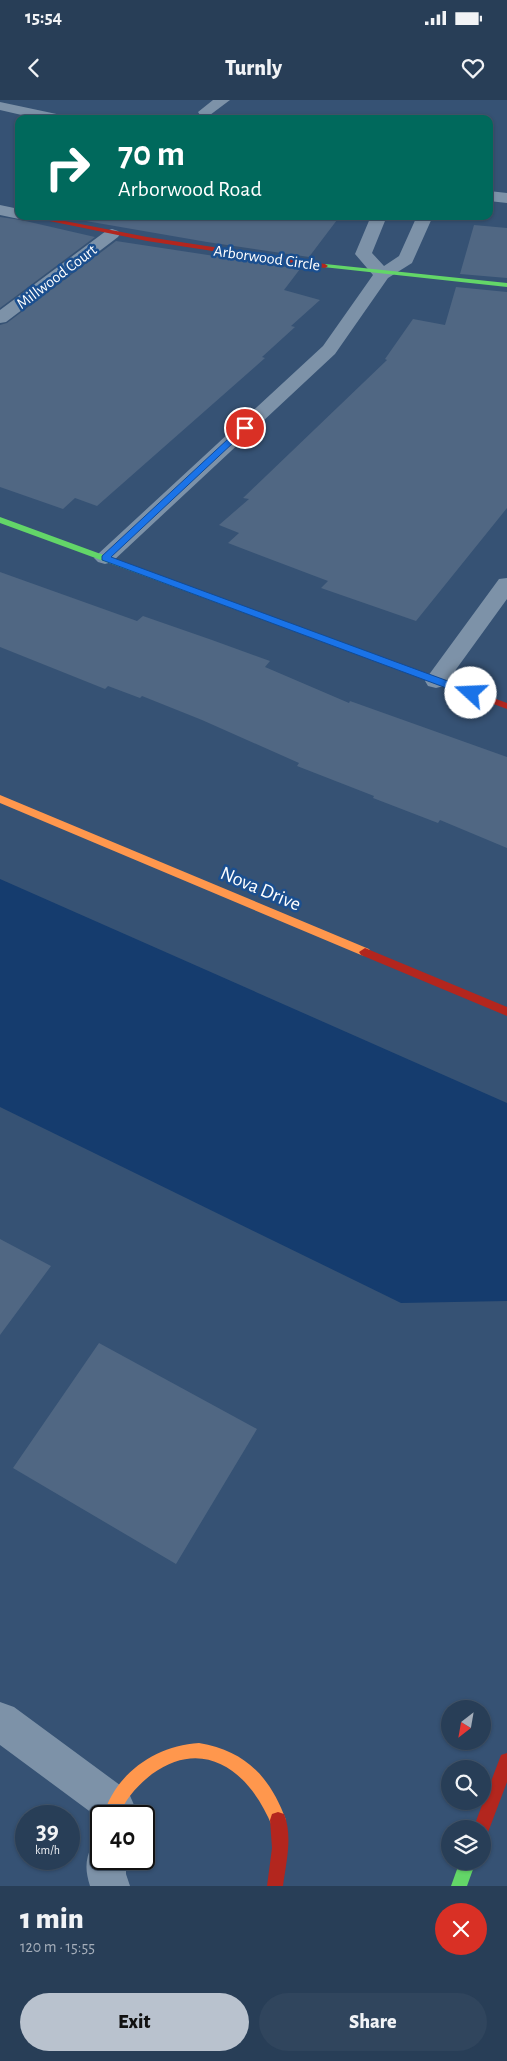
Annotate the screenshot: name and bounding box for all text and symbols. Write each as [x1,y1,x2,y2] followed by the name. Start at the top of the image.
[25,8,62,27] text: 15:54
[20,54,48,82] icon: back
[459,54,487,82] icon: heart
[225,57,282,79] text: Turnly
[35,135,100,200] icon: right
[118,137,185,172] text: 70 m
[118,178,262,200] text: Arborwood Road
[14,242,100,312] street label: Millwood Court
[212,243,321,273] street label: Arborwood Circle
[224,407,266,449] pin
[231,414,259,442] icon: arrive
[444,666,496,718] position arrow
[218,863,304,915] street label: Nova Drive
[441,1700,491,1750] north arrow
[441,1700,491,1870] map controls
[441,1760,491,1810] button: search
[90,1805,155,1870] speed limit sign: 40
[36,1819,59,1844] text: 39
[441,1820,491,1870] button: layers
[35,1844,60,1856] text: km/h
[435,1903,487,1955] button: close
[20,1904,84,1934] text: 1 min
[20,1939,95,1955] text: 120 m · 15:55
[20,1993,249,2051] button: Exit
[259,1993,487,2051] button: Share

